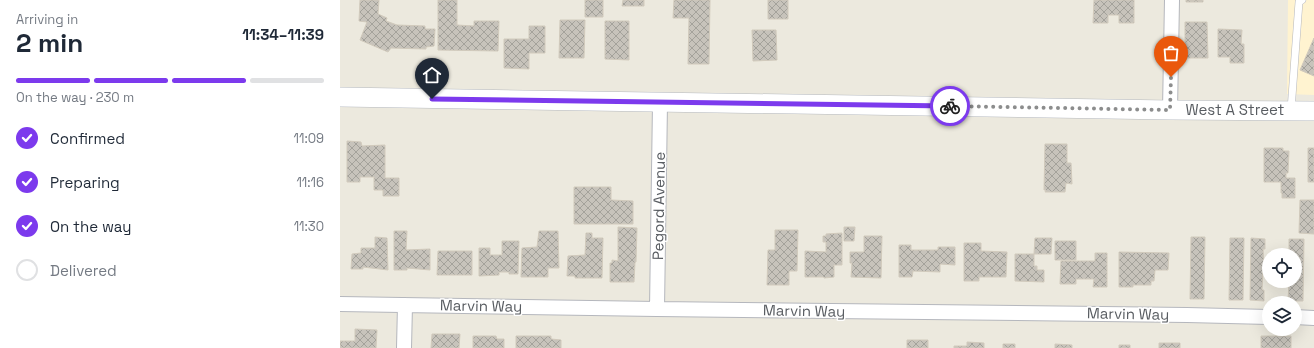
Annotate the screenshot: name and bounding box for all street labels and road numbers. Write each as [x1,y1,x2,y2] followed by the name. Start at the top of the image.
[1185,100,1285,119] street label: West A Street
[648,152,669,260] street label: Pegord Avenue
[440,295,522,316] street label: Marvin Way
[763,300,845,321] street label: Marvin Way
[1087,303,1169,324] street label: Marvin Way

